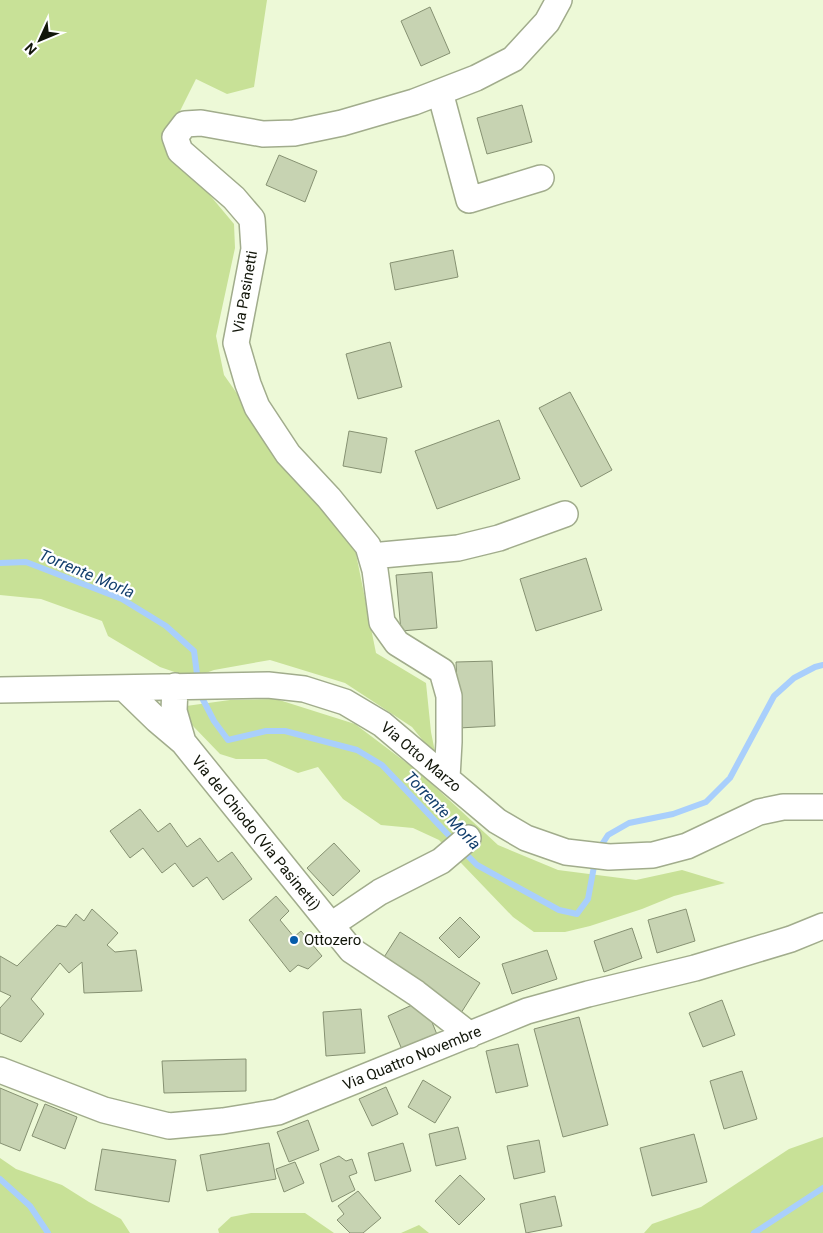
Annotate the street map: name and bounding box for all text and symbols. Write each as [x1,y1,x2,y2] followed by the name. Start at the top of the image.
[15,15,65,65] north arrow
[21,40,40,58] text: N
[229,249,261,335] street label: Via Pasinetti
[36,545,137,602] water label: Torrente Morla
[377,718,465,796] street label: Via Otto Marzo
[188,752,324,914] street label: Via del Chiodo (Via Pasinetti)
[401,767,485,853] water label: Torrente Morla
[304,931,361,949] place label: Ottozero
[288,934,300,946] marker: Ottozero
[340,1022,484,1094] street label: Via Quattro Novembre

